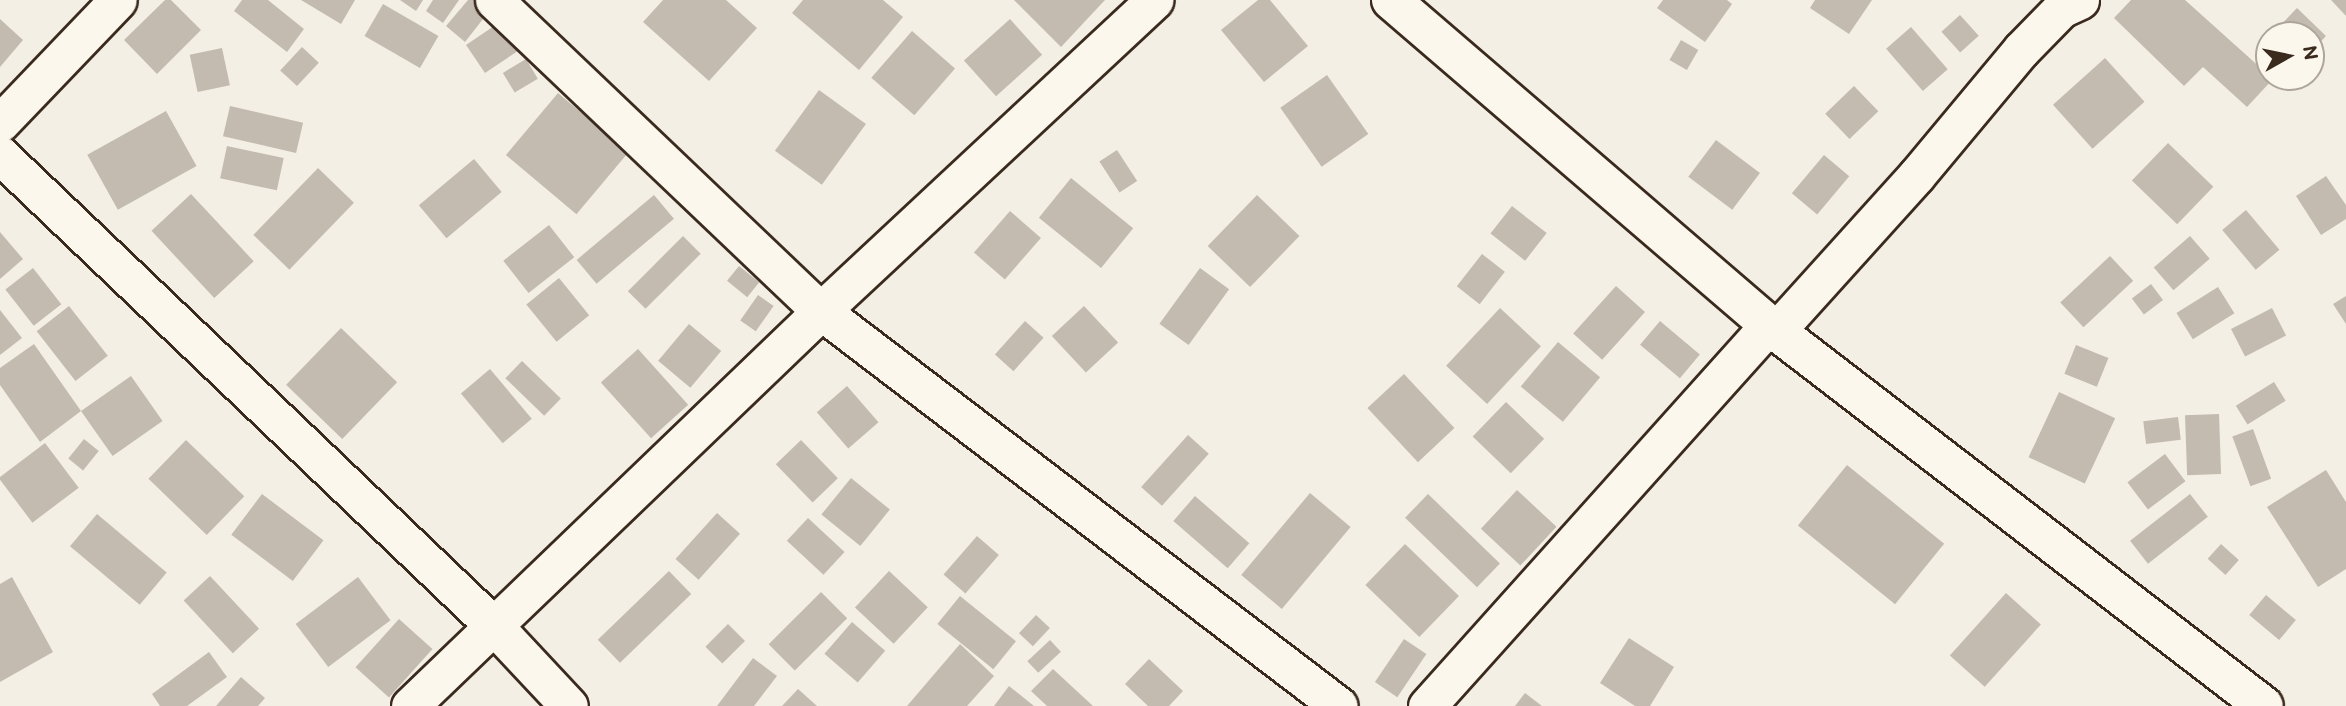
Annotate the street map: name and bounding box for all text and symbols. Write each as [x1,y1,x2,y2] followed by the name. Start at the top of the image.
[2255,21,2325,91] north arrow
[2297,44,2322,62] text: N

